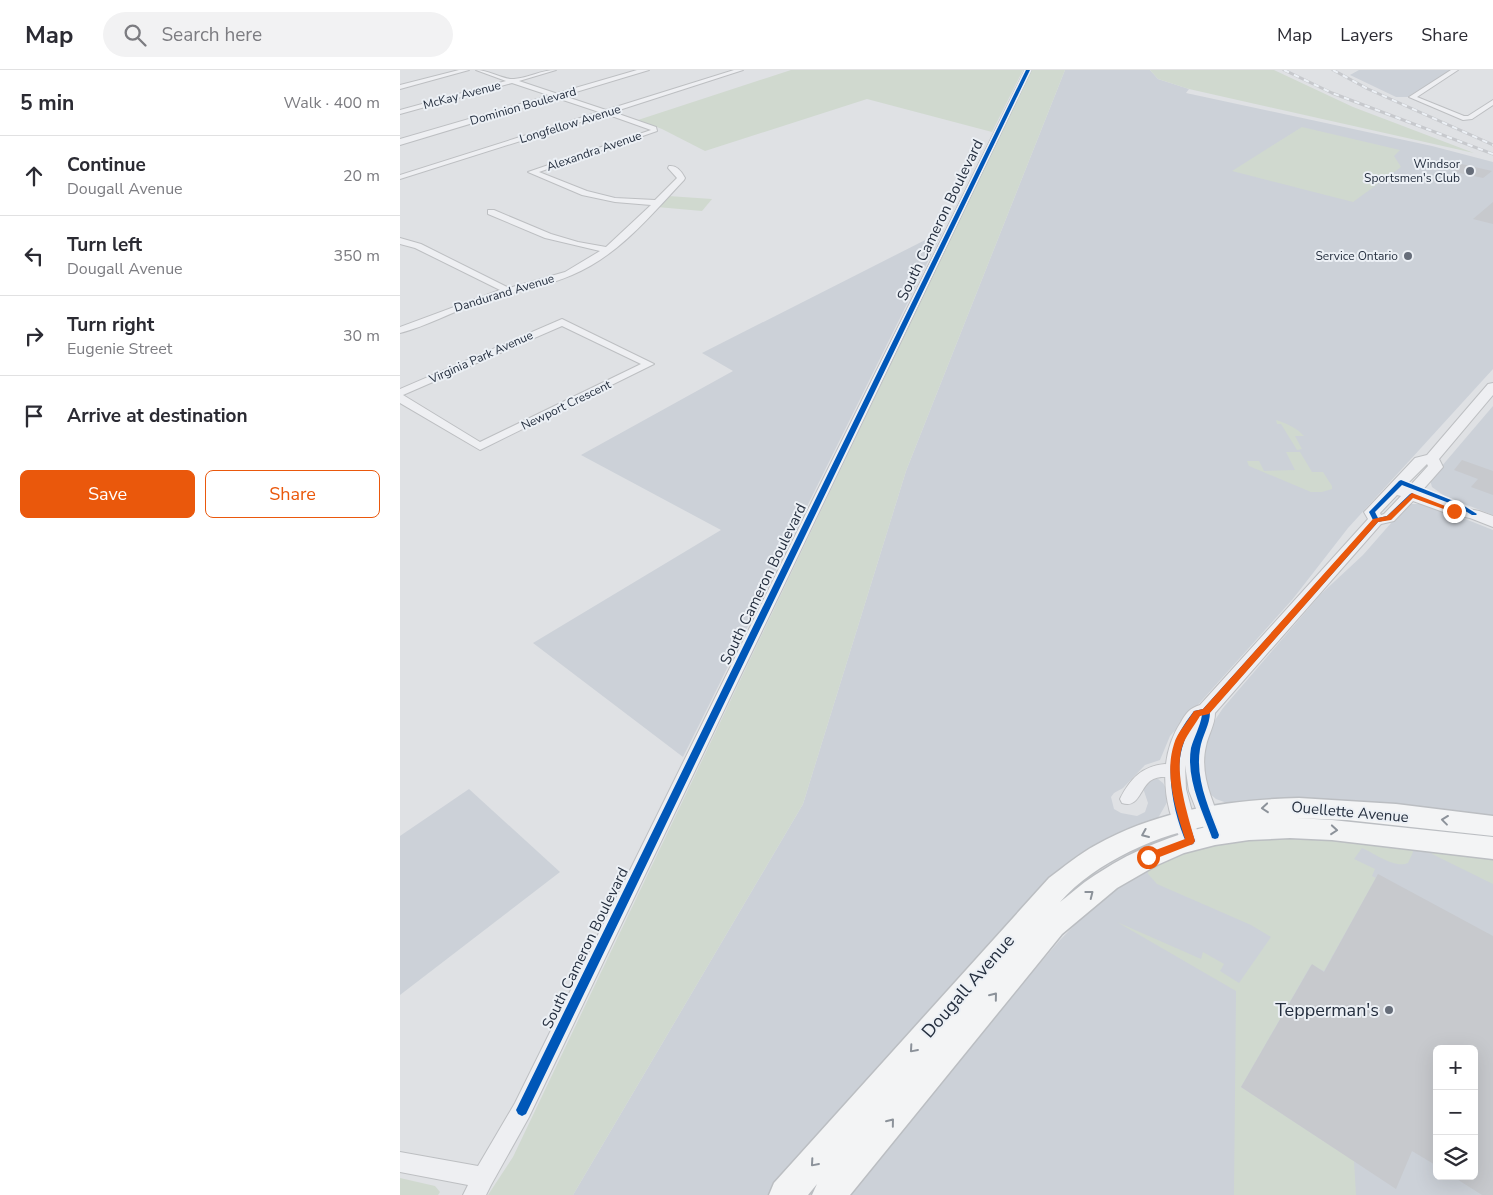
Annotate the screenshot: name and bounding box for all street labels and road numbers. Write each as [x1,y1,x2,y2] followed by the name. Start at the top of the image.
[421,77,503,113] street label: McKay Avenue
[468,83,578,129] street label: Dominion Boulevard
[518,101,622,147] street label: Longfellow Avenue
[544,127,644,175] street label: Alexandra Avenue
[892,136,988,304] street label: South Cameron Boulevard
[452,270,556,316] street label: Dandurand Avenue
[426,327,535,387] street label: Virginia Park Avenue
[518,376,614,434] street label: Newport Crescent
[715,500,811,668] street label: South Cameron Boulevard
[1290,797,1410,827] street label: Ouellette Avenue
[537,864,633,1032] street label: South Cameron Boulevard
[916,929,1020,1043] street label: Dougall Avenue

